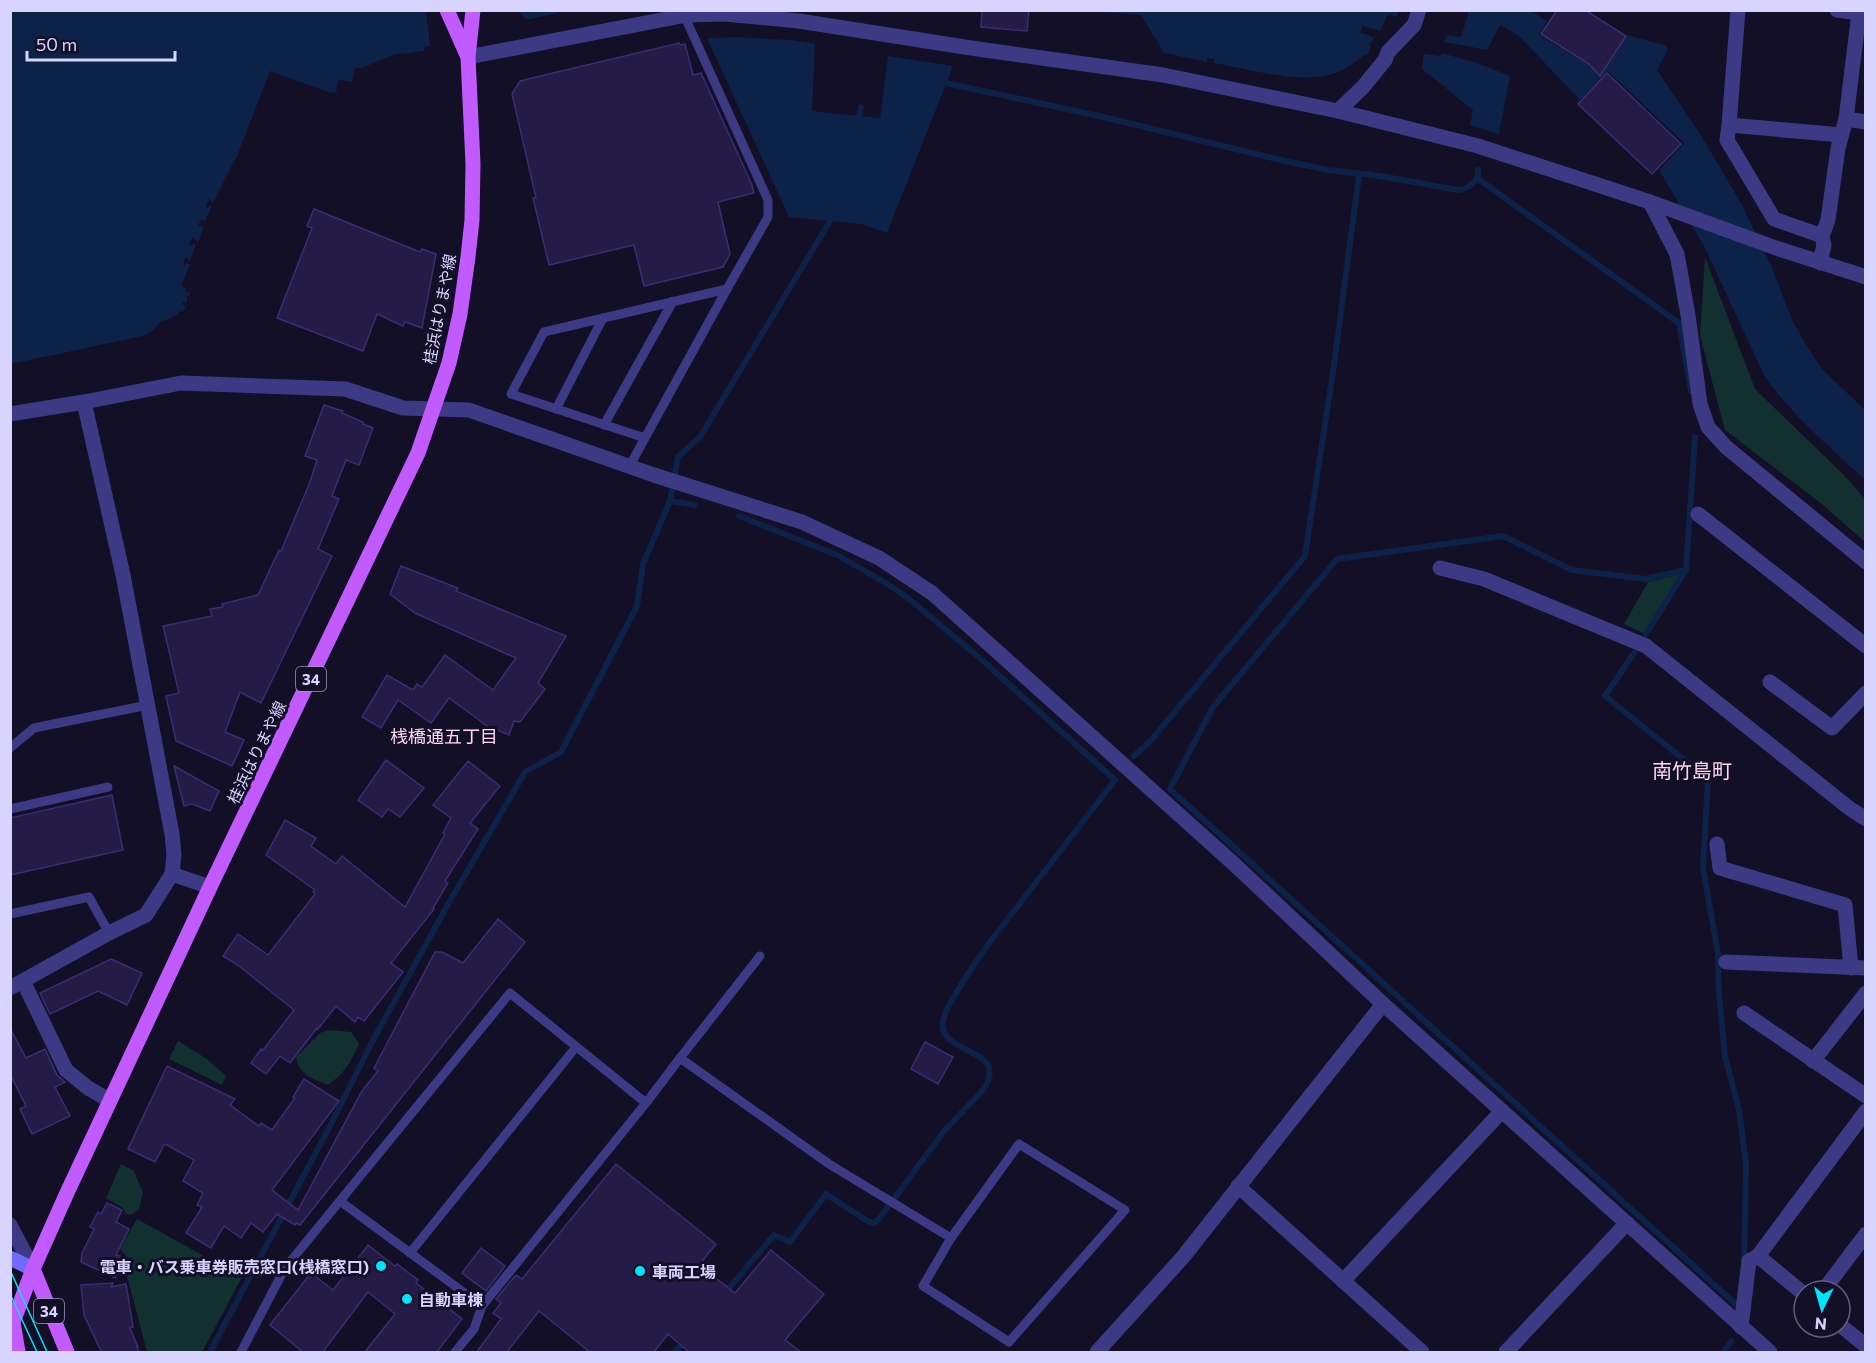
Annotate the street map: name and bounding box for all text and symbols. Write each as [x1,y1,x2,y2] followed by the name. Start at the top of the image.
[27,24,176,62] scale bar
[36,33,77,55] text: 50 m
[419,252,459,366] street label: 桂浜はりまや線
[296,667,326,691] road number: 34
[223,697,289,807] street label: 桂浜はりまや線
[390,725,498,747] district label: 桟橋通五丁目
[1652,758,1732,782] district label: 南竹島町
[100,1257,369,1276] place label: 電車・バス乗車券販売窓口(桟橋窓口)
[374,1259,388,1273] marker: 電車・バス乗車券販売窓口(桟橋窓口)
[652,1262,716,1281] place label: 車両工場
[633,1264,647,1278] marker: 車両工場
[1792,1279,1852,1339] north arrow
[419,1290,483,1309] place label: 自動車棟
[400,1292,414,1306] marker: 自動車棟
[34,1299,64,1323] road number: 34
[1814,1314,1827,1334] text: N

